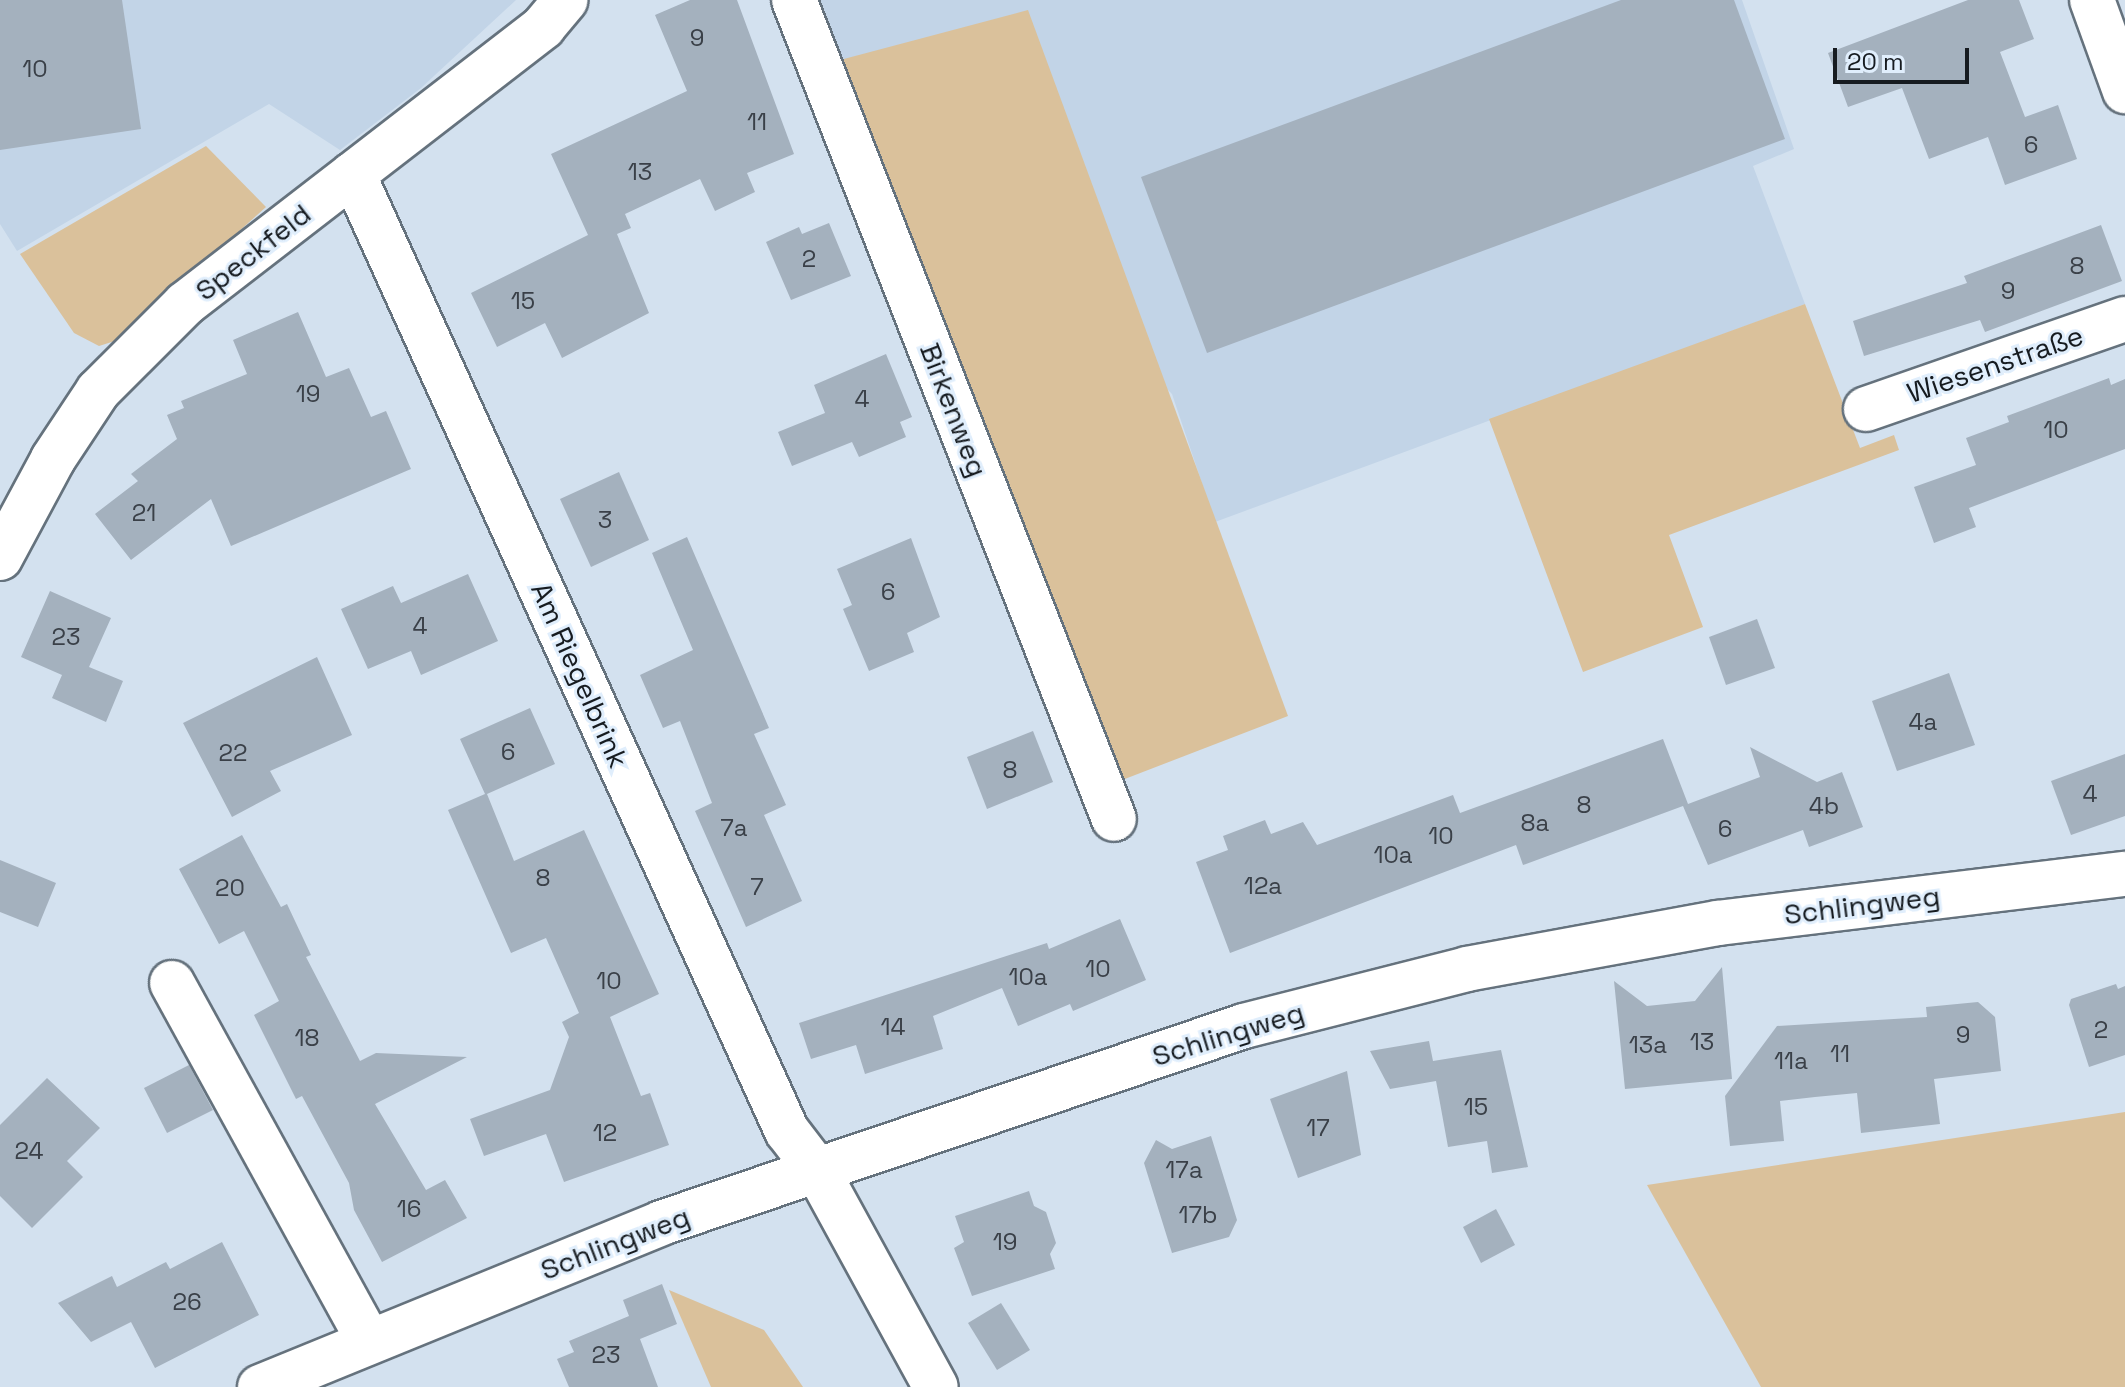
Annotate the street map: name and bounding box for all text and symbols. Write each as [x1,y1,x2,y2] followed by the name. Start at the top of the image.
[690,24,704,52] house number: 9
[1837,32,1973,82] scale bar
[1847,46,1904,77] text: 20 m
[22,55,48,83] house number: 10
[747,108,767,136] house number: 11
[2024,131,2038,159] house number: 6
[628,158,652,186] house number: 13
[189,197,317,307] street label: Speckfeld
[802,245,816,273] house number: 2
[2070,252,2084,280] house number: 8
[2001,277,2015,305] house number: 9
[511,287,535,315] house number: 15
[1903,318,2087,410] street label: Wiesenstraße
[913,338,995,482] street label: Birkenweg
[296,380,320,408] house number: 19
[855,385,869,413] house number: 4
[2043,416,2069,444] house number: 10
[132,499,156,527] house number: 21
[598,506,612,534] house number: 3
[524,577,636,773] street label: Am Riegelbrink
[881,578,895,606] house number: 6
[413,612,427,640] house number: 4
[52,623,80,651] house number: 23
[1909,708,1937,736] house number: 4a
[501,738,515,766] house number: 6
[219,739,247,767] house number: 22
[1003,756,1017,784] house number: 8
[2083,780,2097,808] house number: 4
[1577,791,1591,819] house number: 8
[1809,792,1839,820] house number: 4b
[1521,809,1549,837] house number: 8a
[720,814,748,842] house number: 7a
[1718,815,1732,843] house number: 6
[1428,822,1454,850] house number: 10
[1373,841,1413,869] house number: 10a
[536,864,550,892] house number: 8
[1244,872,1282,900] house number: 12a
[750,873,764,901] house number: 7
[215,874,245,902] house number: 20
[1782,879,1942,931] street label: Schlingweg
[1085,955,1111,983] house number: 10
[1008,963,1048,991] house number: 10a
[596,967,622,995] house number: 10
[1148,995,1308,1073] street label: Schlingweg
[880,1013,906,1041] house number: 14
[2094,1016,2108,1044] house number: 2
[1956,1021,1970,1049] house number: 9
[295,1024,319,1052] house number: 18
[1690,1028,1714,1056] house number: 13
[1629,1031,1667,1059] house number: 13a
[1830,1040,1850,1068] house number: 11
[1774,1047,1808,1075] house number: 11a
[1464,1093,1488,1121] house number: 15
[1306,1114,1330,1142] house number: 17
[593,1119,617,1147] house number: 12
[15,1137,43,1165] house number: 24
[1165,1156,1203,1184] house number: 17a
[397,1195,421,1223] house number: 16
[536,1199,694,1287] street label: Schlingweg
[1178,1201,1218,1229] house number: 17b
[993,1228,1017,1256] house number: 19
[172,1288,202,1316] house number: 26
[592,1341,620,1369] house number: 23

